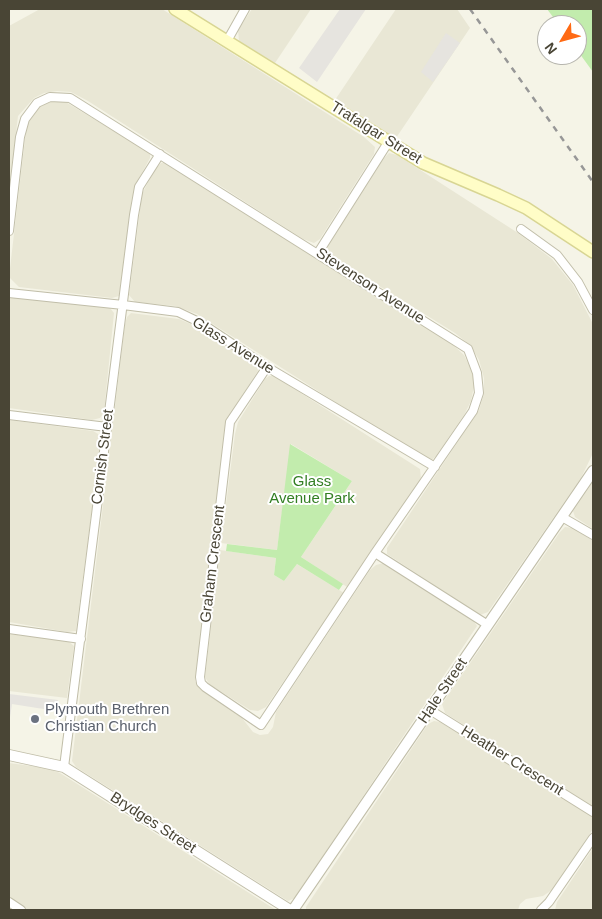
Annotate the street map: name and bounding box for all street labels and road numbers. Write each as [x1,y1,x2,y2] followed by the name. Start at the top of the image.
[327,98,425,168] street label: Trafalgar Street
[312,244,428,328] street label: Stevenson Avenue
[189,314,277,378] street label: Glass Avenue
[88,408,118,506] street label: Cornish Street
[197,504,229,624] street label: Graham Crescent
[415,655,471,727] street label: Hale Street
[457,722,567,800] street label: Heather Crescent
[106,788,200,858] street label: Brydges Street

